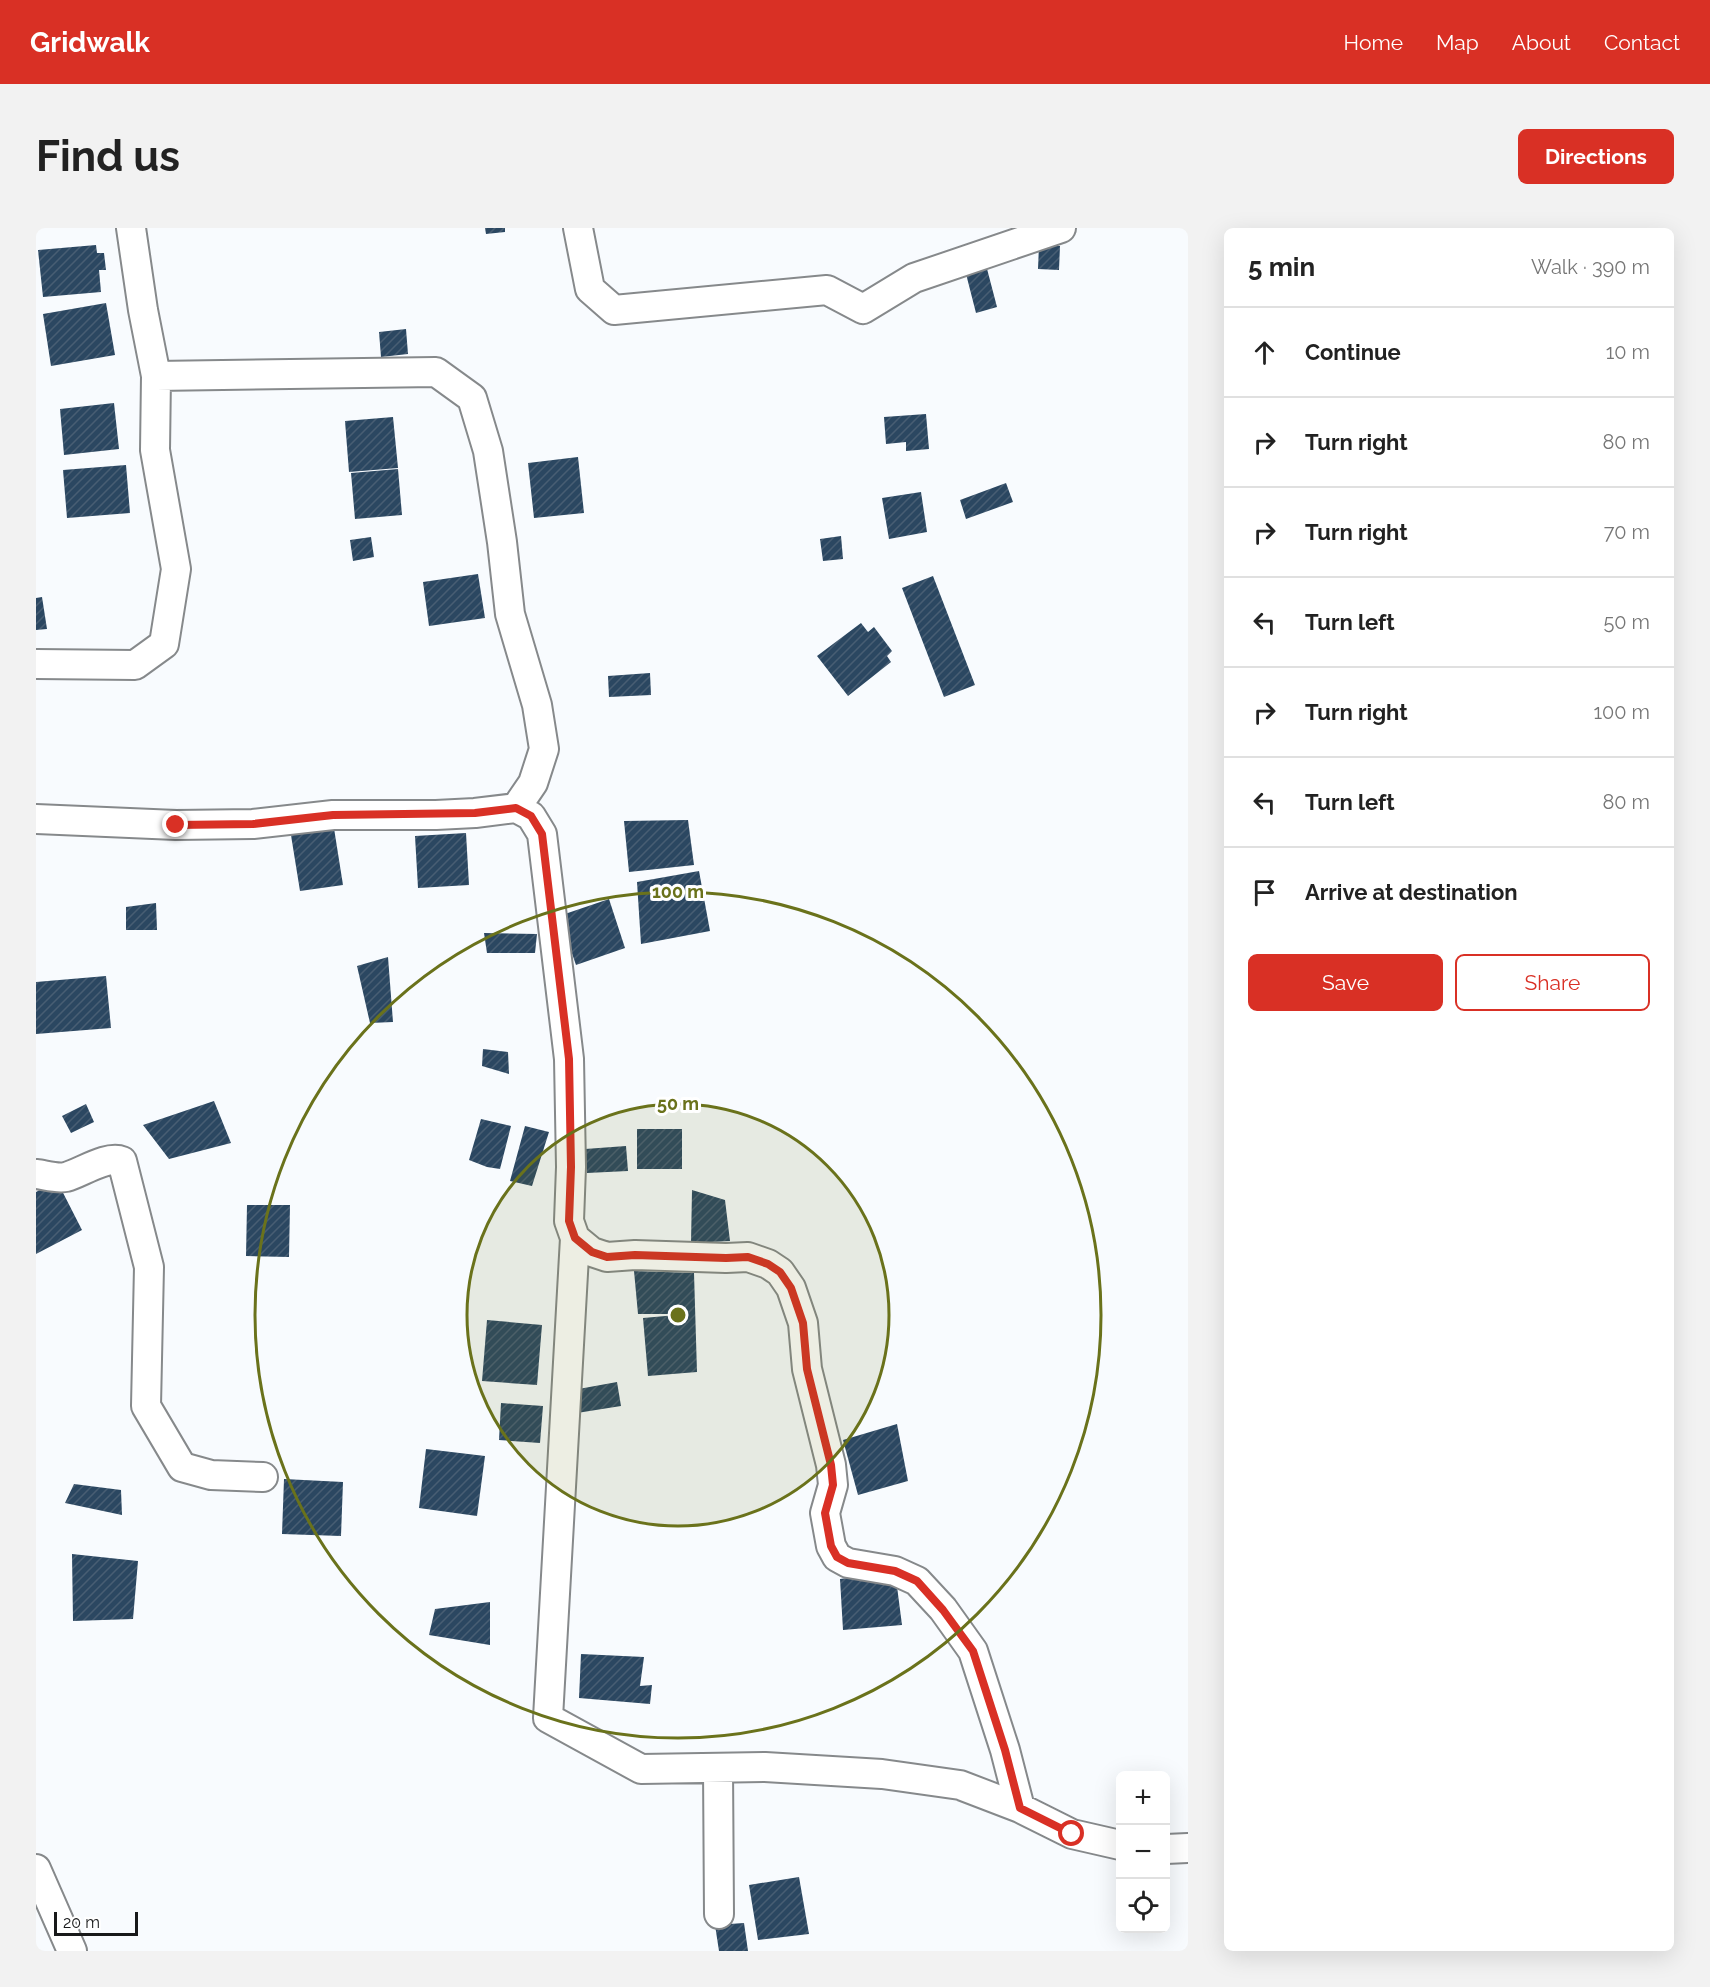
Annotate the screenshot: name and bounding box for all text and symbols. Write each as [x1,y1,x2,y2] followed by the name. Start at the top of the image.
[30,26,150,59] text: Gridwalk
[1344,30,1403,55] text: Home
[1436,30,1479,55] text: Map
[1512,30,1571,55] text: About
[1604,30,1680,55] text: Contact
[1518,129,1674,184] button: Directions
[36,132,180,181] text: Find us
[1248,252,1315,282] text: 5 min
[1531,255,1650,279] text: Walk · 390 m
[1248,336,1281,369] icon: ahead
[1305,339,1401,365] text: Continue
[1606,340,1650,364] text: 10 m
[1248,426,1281,459] icon: right
[1305,429,1408,455] text: Turn right
[1602,430,1650,454] text: 80 m
[1248,516,1281,549] icon: right
[1305,519,1408,545] text: Turn right
[1604,520,1650,544] text: 70 m
[1248,606,1281,639] icon: left
[1305,609,1395,635] text: Turn left
[1603,610,1650,634] text: 50 m
[1248,696,1281,729] icon: right
[1305,699,1408,725] text: Turn right
[1593,700,1650,724] text: 100 m
[1248,786,1281,819] icon: left
[1305,789,1395,815] text: Turn left
[1602,790,1650,814] text: 80 m
[162,811,188,837] route end
[1248,876,1281,909] icon: arrive
[1305,879,1518,905] text: Arrive at destination
[652,881,704,902] text: 100 m
[1248,954,1443,1011] button: Save
[1455,954,1650,1011] button: Share
[657,1093,699,1114] text: 50 m
[668,1305,688,1325] centre of rings
[1116,1771,1170,1933] map controls
[1116,1771,1170,1825] button: +
[1058,1820,1084,1846] route start
[1116,1825,1170,1879] button: −
[1116,1879,1170,1933] button: locate
[54,1909,138,1936] scale bar
[63,1913,100,1932] text: 20 m

